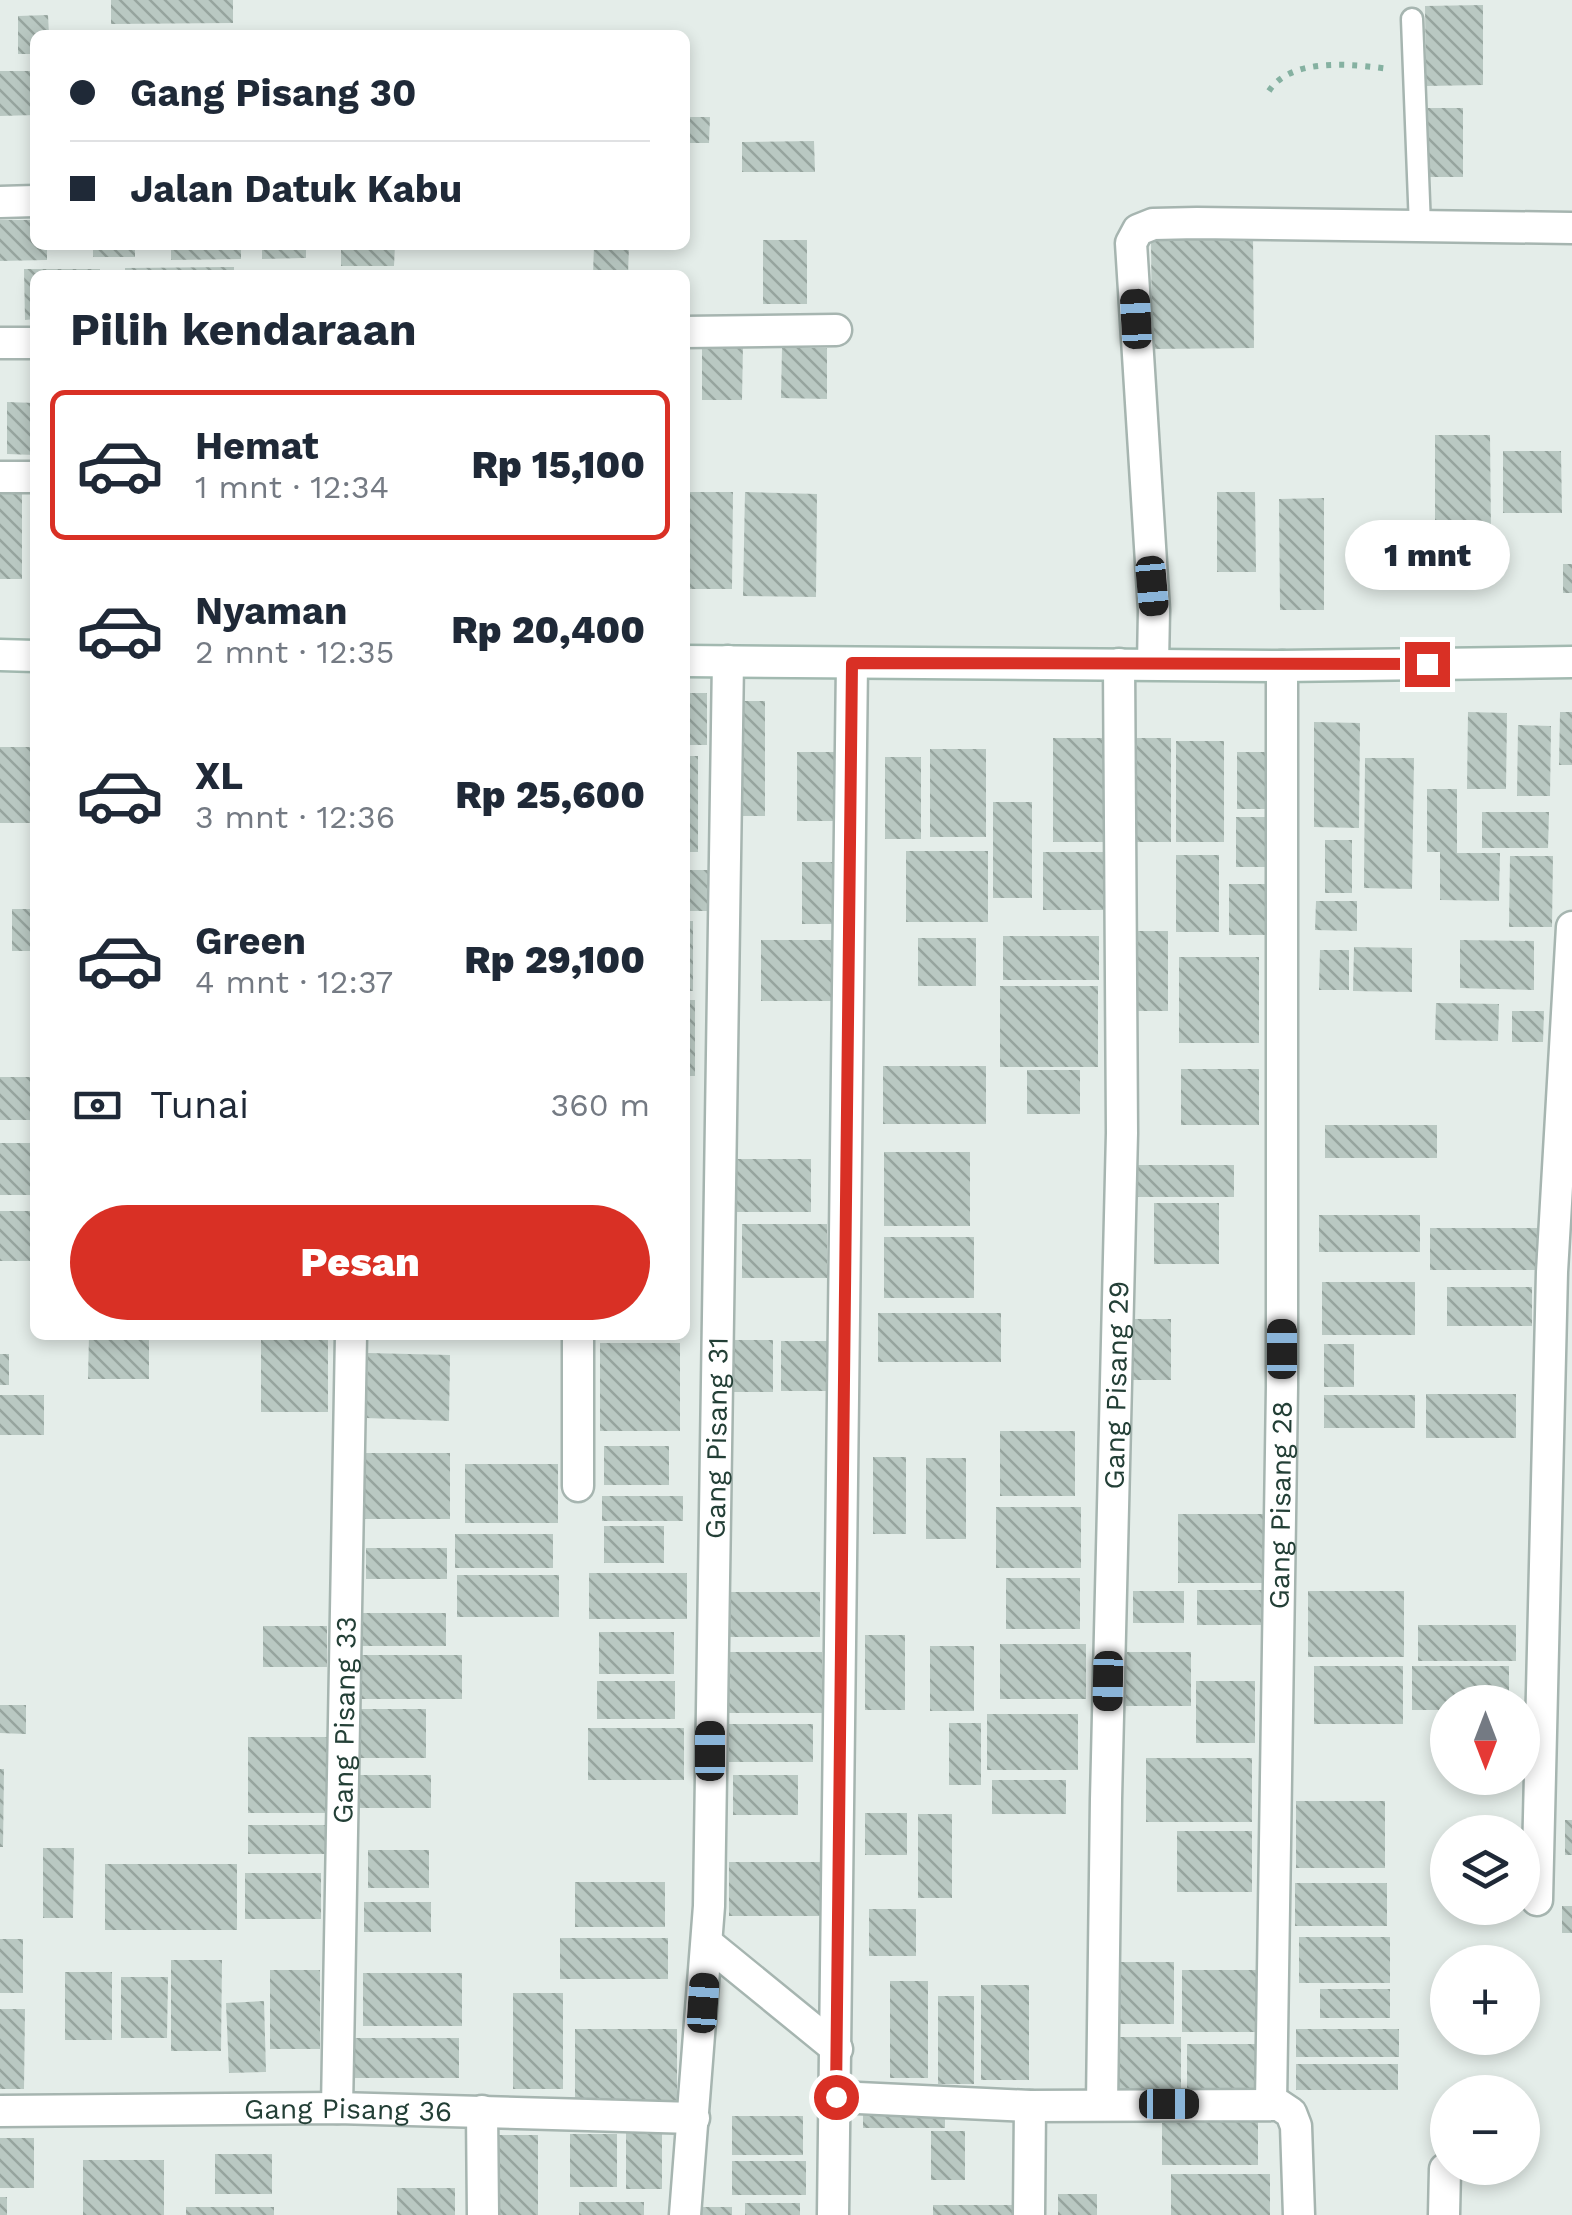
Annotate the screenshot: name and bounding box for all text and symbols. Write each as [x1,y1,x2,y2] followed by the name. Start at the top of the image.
[130,71,417,115] text: Gang Pisang 30
[130,167,462,211] text: Jalan Datuk Kabu
[1119,288,1153,350] car
[70,303,417,356] text: Pilih kendaraan
[75,420,165,510] icon: car
[195,424,319,468] text: Hemat
[471,443,645,487] text: Rp 15,100
[195,468,389,506] text: 1 mnt · 12:34
[1344,519,1510,589] callout: 1 mnt
[1384,536,1471,574] text: 1 mnt
[1134,555,1170,617] car
[75,585,165,675] icon: car
[195,589,347,633] text: Nyaman
[451,608,645,652] text: Rp 20,400
[195,633,394,671] text: 2 mnt · 12:35
[1405,642,1450,687] route end
[75,750,165,840] icon: car
[195,754,243,798] text: XL
[455,773,645,817] text: Rp 25,600
[195,798,395,836] text: 3 mnt · 12:36
[75,915,165,1005] icon: car
[195,919,306,963] text: Green
[464,938,645,982] text: Rp 29,100
[195,963,393,1001] text: 4 mnt · 12:37
[70,1078,125,1133] icon: cash
[150,1083,249,1127] text: Tunai
[551,1086,650,1124] text: 360 m
[70,1205,650,1320] button: Pesan
[1097,1281,1135,1490] street label: Gang Pisang 29
[1267,1319,1297,1379] car
[699,1337,735,1539] street label: Gang Pisang 31
[1263,1401,1299,1610] street label: Gang Pisang 28
[326,1616,363,1824] street label: Gang Pisang 33
[1092,1651,1124,1711] car
[1430,1685,1540,1795] north arrow
[1430,1685,1540,2185] map controls
[695,1721,725,1781] car
[1430,1815,1540,1925] button: layers
[1430,1945,1540,2055] button: +
[686,1972,720,2034] car
[814,2075,859,2120] route start
[1430,2075,1540,2185] button: −
[1139,2089,1199,2119] car
[244,2092,453,2128] street label: Gang Pisang 36

